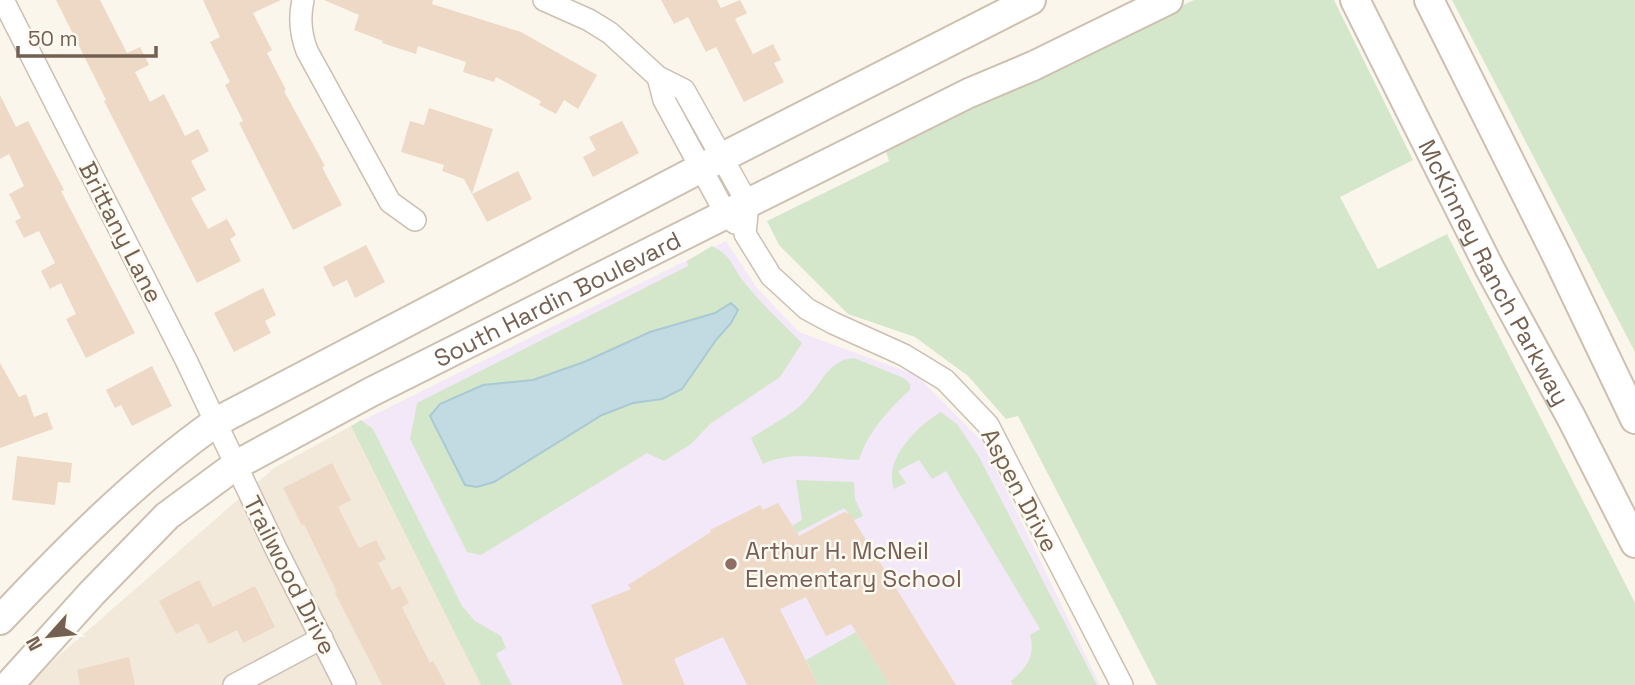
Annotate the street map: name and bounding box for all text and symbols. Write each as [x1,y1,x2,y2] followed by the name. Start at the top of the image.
[18,14,156,58] scale bar
[28,25,78,52] text: 50 m
[1412,134,1577,411] street label: McKinney Ranch Parkway
[72,156,170,308] street label: Brittany Lane
[429,224,686,373] street label: South Hardin Boulevard
[974,423,1066,557] street label: Aspen Drive
[237,490,343,660] street label: Trailwood Drive
[745,535,962,594] place label: Arthur H. McNeil Elementary School
[723,556,739,572] marker: Arthur H. McNeil Elementary School
[14,601,84,671] north arrow
[20,632,48,655] text: N

